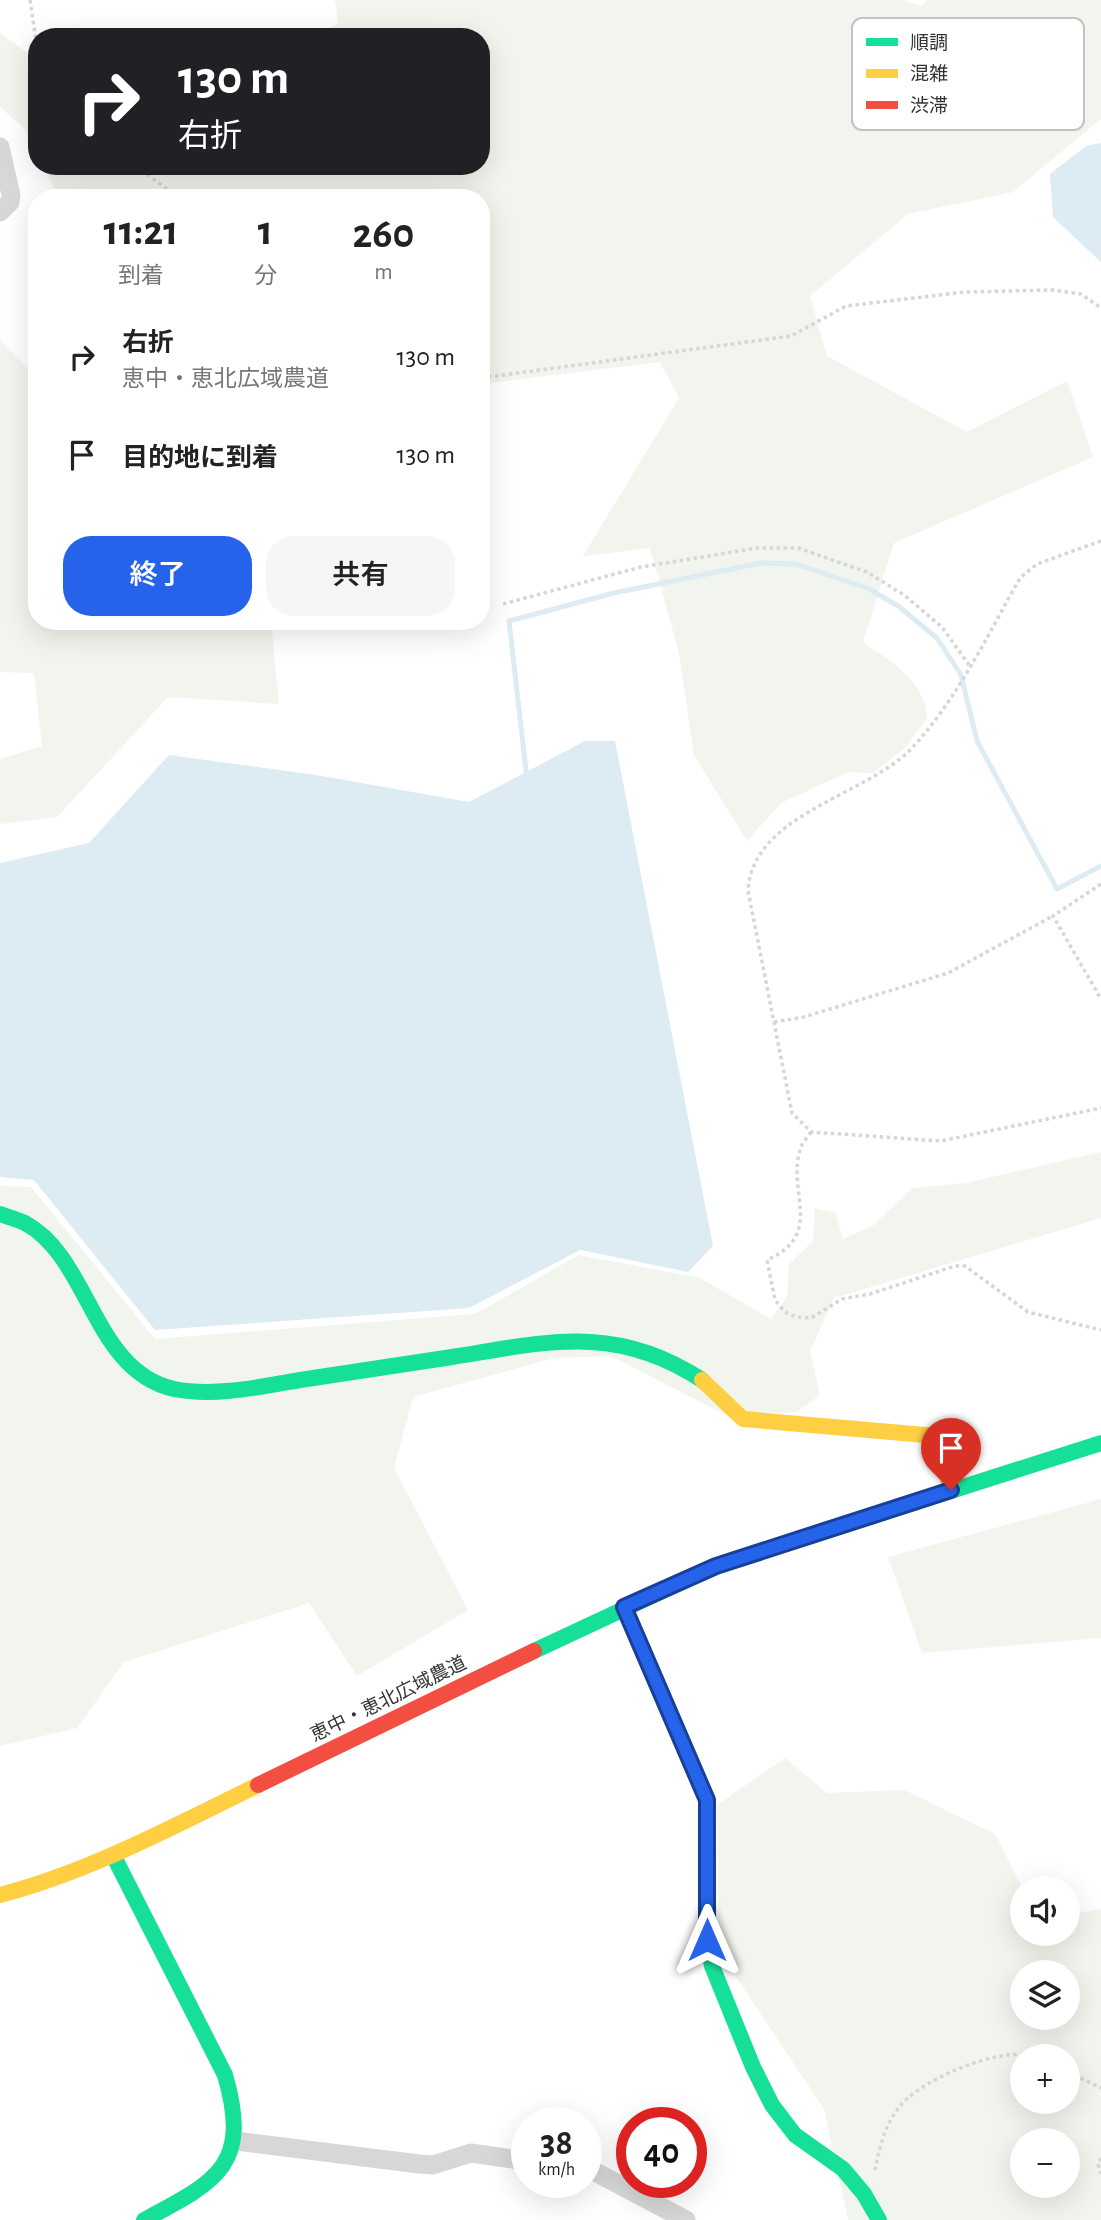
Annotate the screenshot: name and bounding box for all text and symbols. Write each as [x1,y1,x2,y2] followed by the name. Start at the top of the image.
[852,18,1084,130] legend
[910,33,948,53] text: 順調
[178,54,289,103] text: 130 m
[63,56,154,147] icon: right
[910,63,948,84] text: 混雑
[910,95,948,116] text: 渋滞
[178,120,242,152] text: 右折
[104,210,178,252] text: 11:21
[258,210,273,252] text: 1
[352,213,414,255] text: 260
[374,261,393,284] text: m
[118,265,164,288] text: 到着
[254,265,277,288] text: 分
[122,330,174,356] text: 右折
[63,338,101,376] icon: right
[397,344,455,370] text: 130 m
[122,368,329,391] text: 恵中・恵北広域農道
[63,436,101,474] icon: arrive
[397,442,455,468] text: 130 m
[122,445,278,471] text: 目的地に到着
[63,536,252,616] button: 終了
[266,536,455,616] button: 共有
[921,1418,981,1490] pin
[932,1429,970,1467] icon: arrive
[307,1652,470,1745] street label: 恵中・恵北広域農道
[1010,1876,1080,2198] map controls
[1010,1876,1080,1946] button: sound
[670,1903,744,1977] position arrow
[1010,1960,1080,2030] button: layers
[1010,2044,1080,2114] button: +
[616,2107,707,2198] speed limit sign: 40
[540,2126,573,2161] text: 38
[1010,2128,1080,2198] button: −
[538,2161,575,2179] text: km/h

